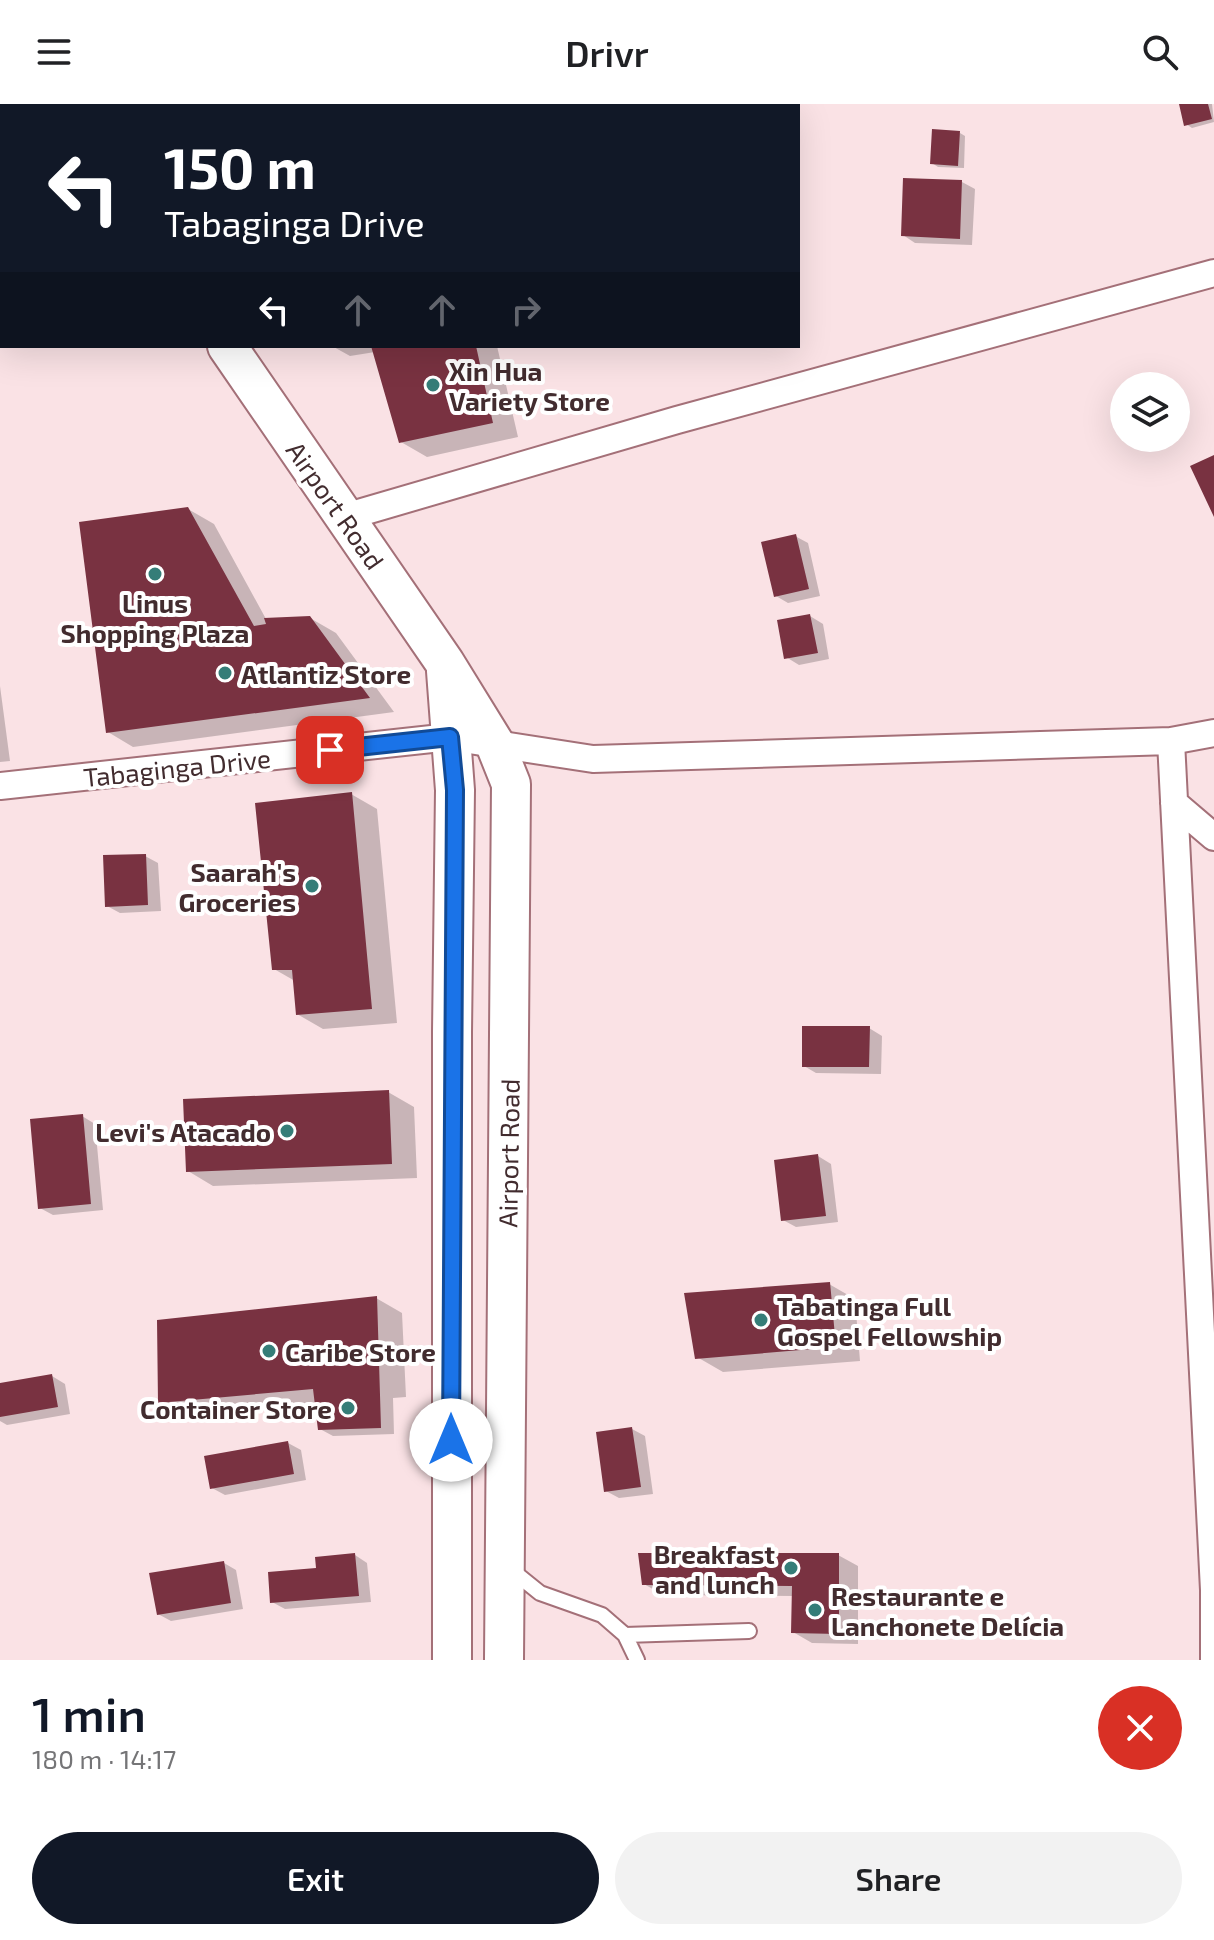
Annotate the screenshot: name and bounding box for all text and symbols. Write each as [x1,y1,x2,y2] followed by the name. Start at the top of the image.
[32,30,76,74] icon: menu
[1138,30,1182,74] icon: search
[565,31,649,74] text: Drivr
[164,133,316,200] text: 150 m
[32,136,136,240] icon: left
[164,201,425,244] text: Tabaginga Drive
[252,288,296,332] icon: left
[336,288,380,332] icon: ahead
[420,288,464,332] icon: ahead
[504,288,548,332] icon: right
[449,355,610,417] place label: Xin Hua Variety Store
[1110,372,1190,452] map controls
[1110,372,1190,452] button: layers
[424,376,442,394] marker: Xin Hua Variety Store
[281,435,391,575] street label: Airport Road
[146,565,164,583] marker: Linus Shopping Plaza
[61,587,249,648] place label: Linus Shopping Plaza
[241,658,411,689] place label: Atlantiz Store
[216,664,234,682] marker: Atlantiz Store
[296,716,364,784] pin
[308,728,352,772] icon: arrive
[82,742,272,792] street label: Tabaginga Drive
[178,856,296,917] place label: Saarah's Groceries
[303,877,321,895] marker: Saarah's Groceries
[491,1078,525,1228] street label: Airport Road
[95,1116,271,1147] place label: Levi's Atacado
[278,1122,296,1140] marker: Levi's Atacado
[777,1290,1002,1351] place label: Tabatinga Full Gospel Fellowship
[752,1311,770,1329] marker: Tabatinga Full Gospel Fellowship
[285,1336,436,1367] place label: Caribe Store
[260,1342,278,1360] marker: Caribe Store
[140,1393,332,1424] place label: Container Store
[409,1398,493,1482] position arrow
[339,1399,357,1417] marker: Container Store
[654,1538,775,1599] place label: Breakfast and lunch
[782,1559,800,1577] marker: Breakfast and lunch
[831,1580,1064,1641] place label: Restaurante e Lanchonete Delícia
[806,1601,824,1619] marker: Restaurante e Lanchonete Delícia
[32,1684,146,1742] text: 1 min
[1098,1686,1182,1770] button: close
[32,1743,176,1774] text: 180 m · 14:17
[32,1832,599,1924] button: Exit
[615,1832,1182,1924] button: Share

